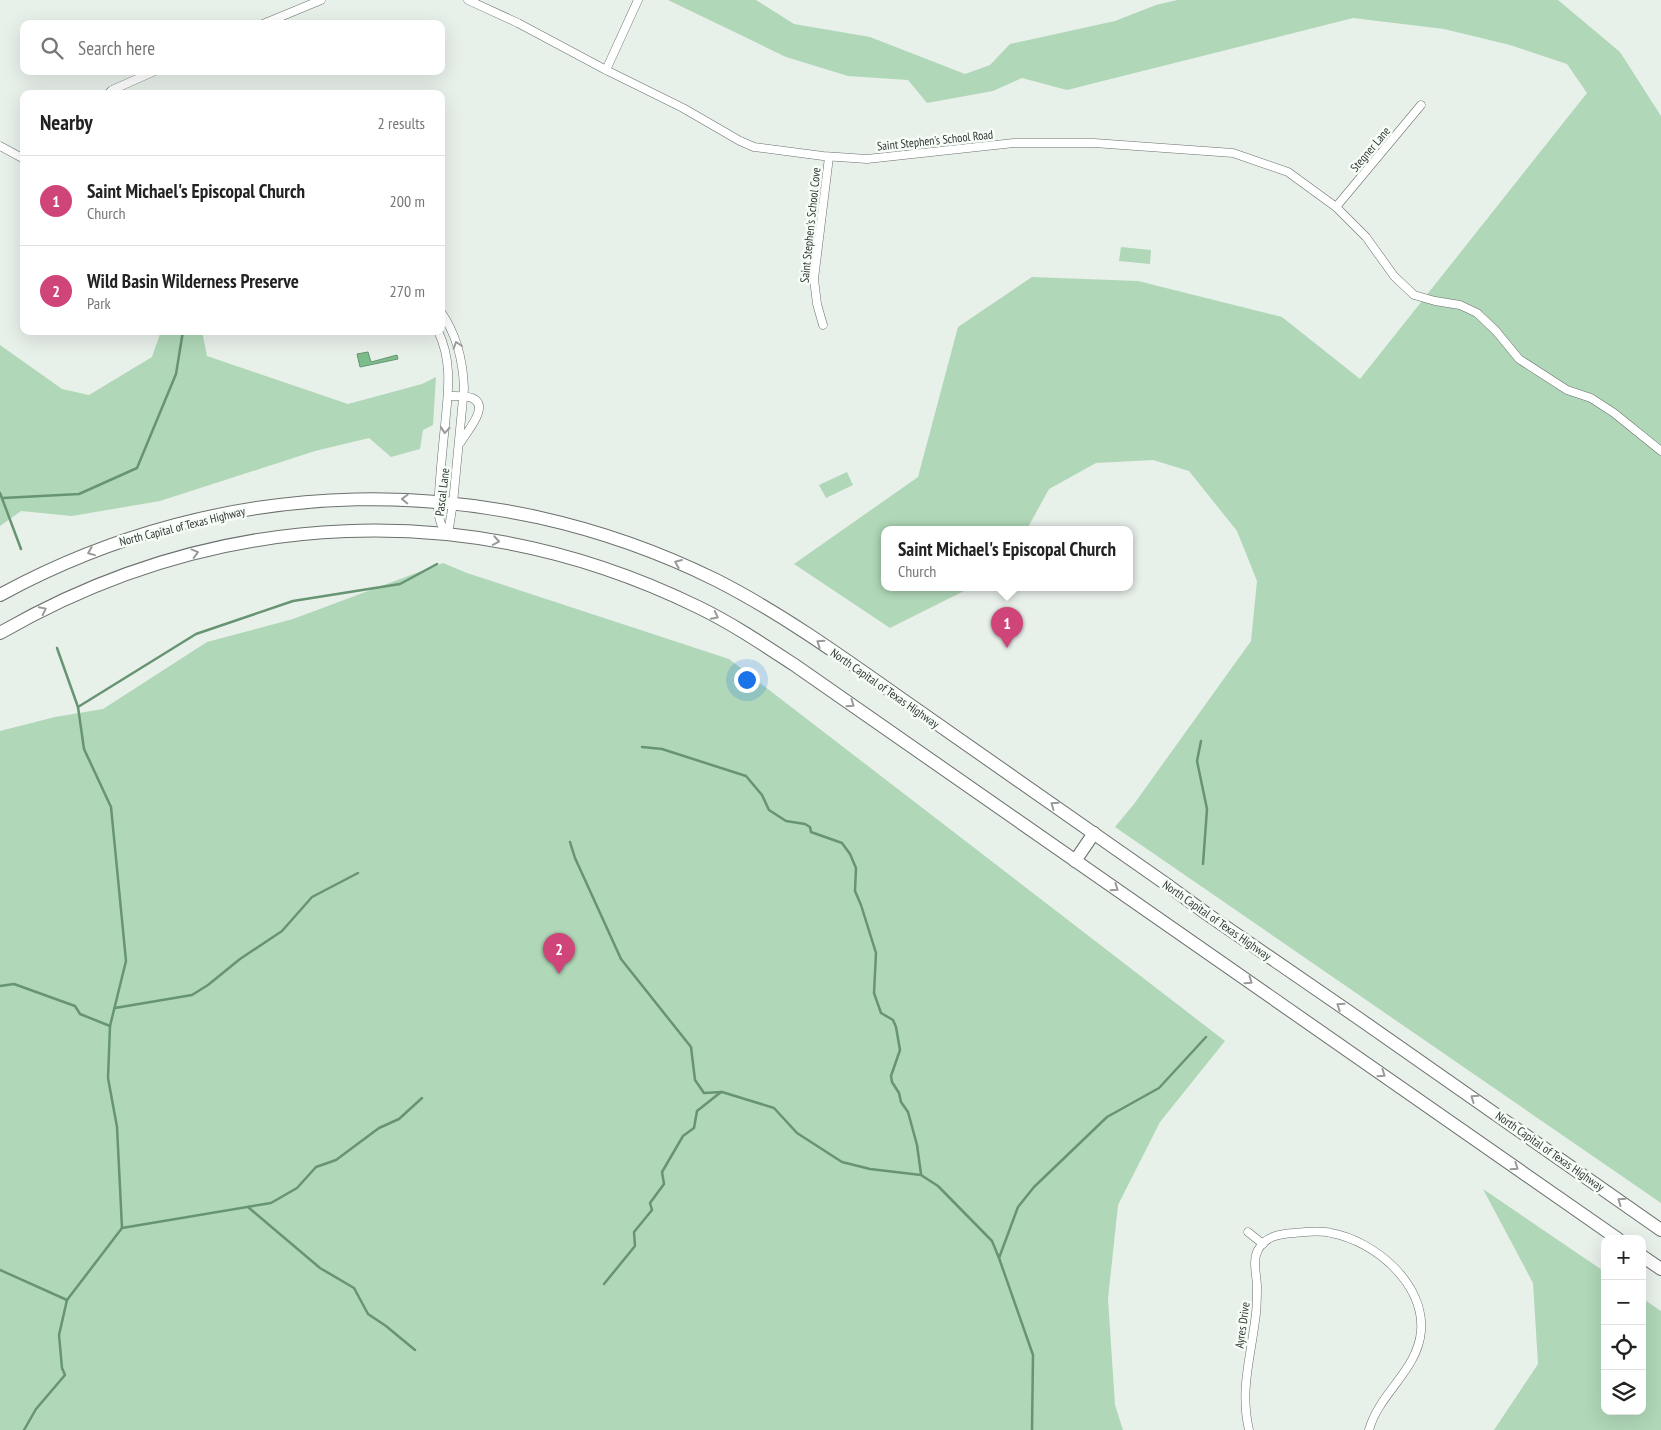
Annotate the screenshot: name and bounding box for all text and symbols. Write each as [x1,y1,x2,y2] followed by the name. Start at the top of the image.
[20,20,445,75] search box
[38,34,66,62] icon: search
[78,36,155,60] text: Search here
[40,109,93,136] text: Nearby
[378,113,425,133] text: 2 results
[1347,123,1393,175] street label: Stegner Lane
[876,126,994,154] street label: Saint Stephen's School Road
[796,166,824,283] street label: Saint Stephen's School Cove
[87,179,305,203] text: Saint Michael's Episcopal Church
[52,191,60,211] text: 1
[390,191,425,211] text: 200 m
[87,203,125,223] text: Church
[87,269,299,293] text: Wild Basin Wilderness Preserve
[52,281,60,301] text: 2
[390,281,425,301] text: 270 m
[87,293,111,313] text: Park
[453,341,463,350] one-way arrow
[439,427,450,435] one-way arrow
[432,467,452,517] street label: Pascal Lane
[400,494,408,505] one-way arrow
[117,503,247,549] street label: North Capital of Texas Highway
[881,526,1133,591] popup
[491,536,500,546] one-way arrow
[898,537,1116,561] text: Saint Michael's Episcopal Church
[87,546,96,556] one-way arrow
[190,548,198,558] one-way arrow
[674,558,683,569] one-way arrow
[898,561,936,581] text: Church
[38,605,47,616] one-way arrow
[991,607,1023,648] pin: 1
[710,610,719,620] one-way arrow
[816,640,825,649] one-way arrow
[828,645,943,731] street label: North Capital of Texas Highway
[734,667,760,693] your location
[845,698,855,707] one-way arrow
[1050,802,1060,811] one-way arrow
[1160,877,1275,963] street label: North Capital of Texas Highway
[1110,882,1119,891] one-way arrow
[543,933,575,974] pin: 2
[1243,975,1253,984] one-way arrow
[1336,1002,1345,1012] one-way arrow
[1377,1068,1386,1077] one-way arrow
[1470,1095,1479,1104] one-way arrow
[1493,1108,1608,1194] street label: North Capital of Texas Highway
[1510,1161,1519,1170] one-way arrow
[1618,1198,1627,1207] one-way arrow
[1601,1235,1646,1415] map controls
[1601,1235,1646,1280] button: +
[1601,1280,1646,1325] button: −
[1231,1301,1253,1349] street label: Ayres Drive
[1601,1325,1646,1370] button: locate
[1601,1370,1646,1415] button: layers

